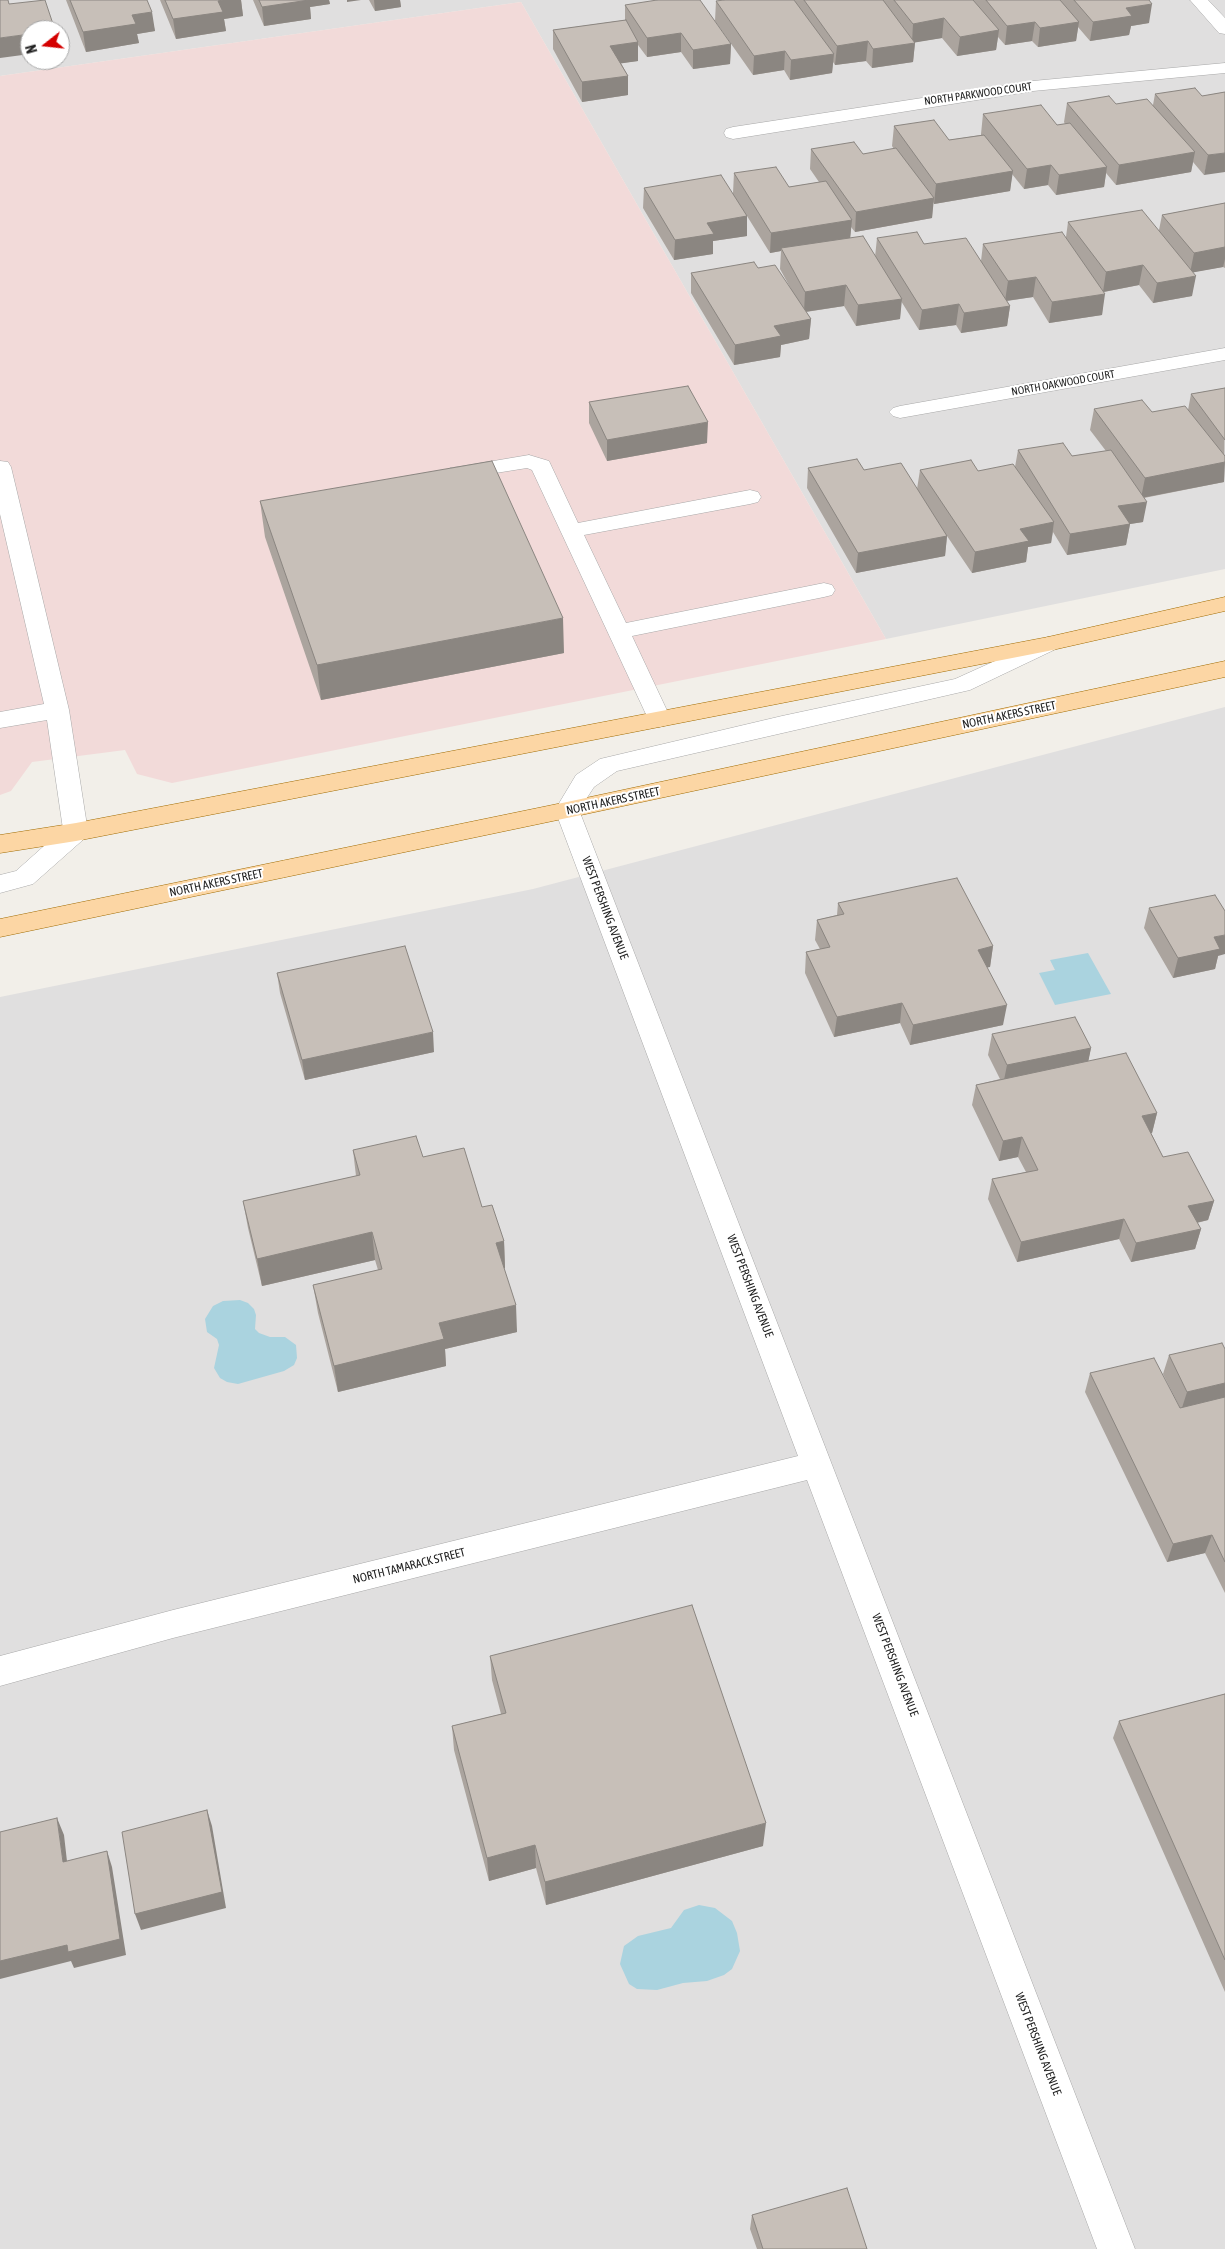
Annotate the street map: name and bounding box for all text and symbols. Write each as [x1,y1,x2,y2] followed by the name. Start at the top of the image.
[20,20,70,70] north arrow
[23,43,40,55] text: N
[923,80,1033,108] street label: NORTH PARKWOOD COURT
[1010,367,1116,399] street label: NORTH OAKWOOD COURT
[961,698,1057,732] street label: NORTH AKERS STREET
[565,784,661,818] street label: NORTH AKERS STREET
[579,855,631,961] street label: WEST PERSHING AVENUE
[168,866,264,900] street label: NORTH AKERS STREET
[724,1233,776,1339] street label: WEST PERSHING AVENUE
[351,1545,467,1587] street label: NORTH TAMARACK STREET
[869,1612,921,1718] street label: WEST PERSHING AVENUE
[1012,1991,1064,2097] street label: WEST PERSHING AVENUE

